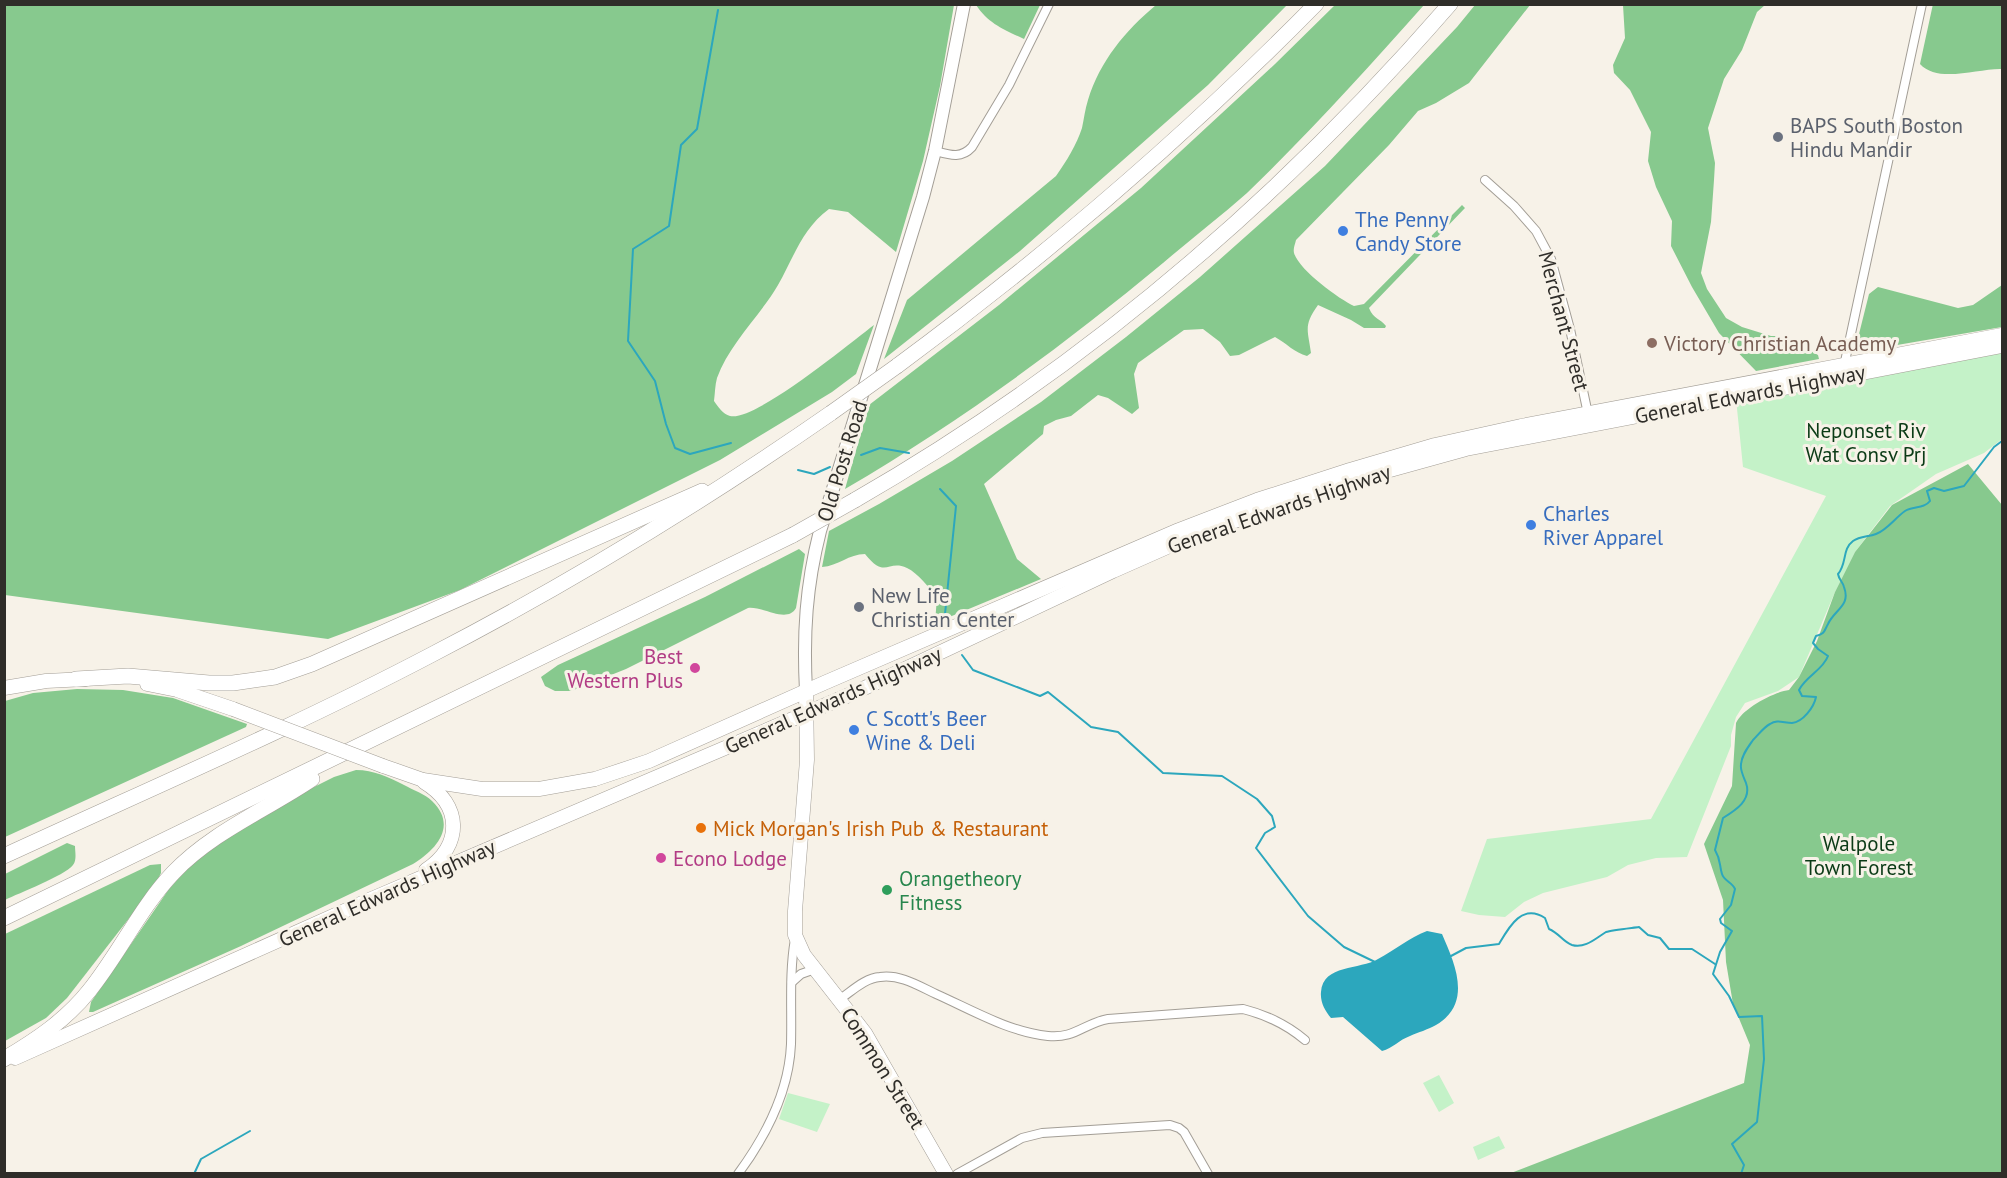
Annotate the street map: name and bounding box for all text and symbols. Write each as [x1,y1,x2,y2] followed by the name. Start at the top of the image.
[1790,112,1963,163] place label: BAPS South Boston Hindu Mandir
[1771,130,1785,144] marker: BAPS South Boston Hindu Mandir
[1355,206,1462,257] place label: The Penny Candy Store
[1336,224,1350,238] marker: The Penny Candy Store
[1532,248,1596,394] street label: Merchant Street
[1663,330,1897,357] place label: Victory Christian Academy
[1645,336,1659,350] marker: Victory Christian Academy
[1632,358,1868,430] street label: General Edwards Highway
[811,397,873,525] street label: Old Post Road
[1805,417,1927,468] park label: Neponset Riv Wat Consv Prj
[1164,458,1394,560] street label: General Edwards Highway
[1543,500,1663,551] place label: Charles River Apparel
[1524,518,1538,532] marker: Charles River Apparel
[871,582,1014,633] place label: New Life Christian Center
[852,600,866,614] marker: New Life Christian Center
[720,640,946,760] street label: General Edwards Highway
[567,643,683,694] place label: Best Western Plus
[688,661,702,675] marker: Best Western Plus
[866,705,987,756] place label: C Scott's Beer Wine & Deli
[847,723,861,737] marker: C Scott's Beer Wine & Deli
[713,815,1048,842] place label: Mick Morgan's Irish Pub & Restaurant
[694,821,708,835] marker: Mick Morgan's Irish Pub & Restaurant
[1805,830,1913,881] park label: Walpole Town Forest
[274,833,500,953] street label: General Edwards Highway
[673,845,787,872] place label: Econo Lodge
[654,851,668,865] marker: Econo Lodge
[899,865,1022,916] place label: Orangetheory Fitness
[880,883,894,897] marker: Orangetheory Fitness
[835,1002,931,1134] street label: Common Street

